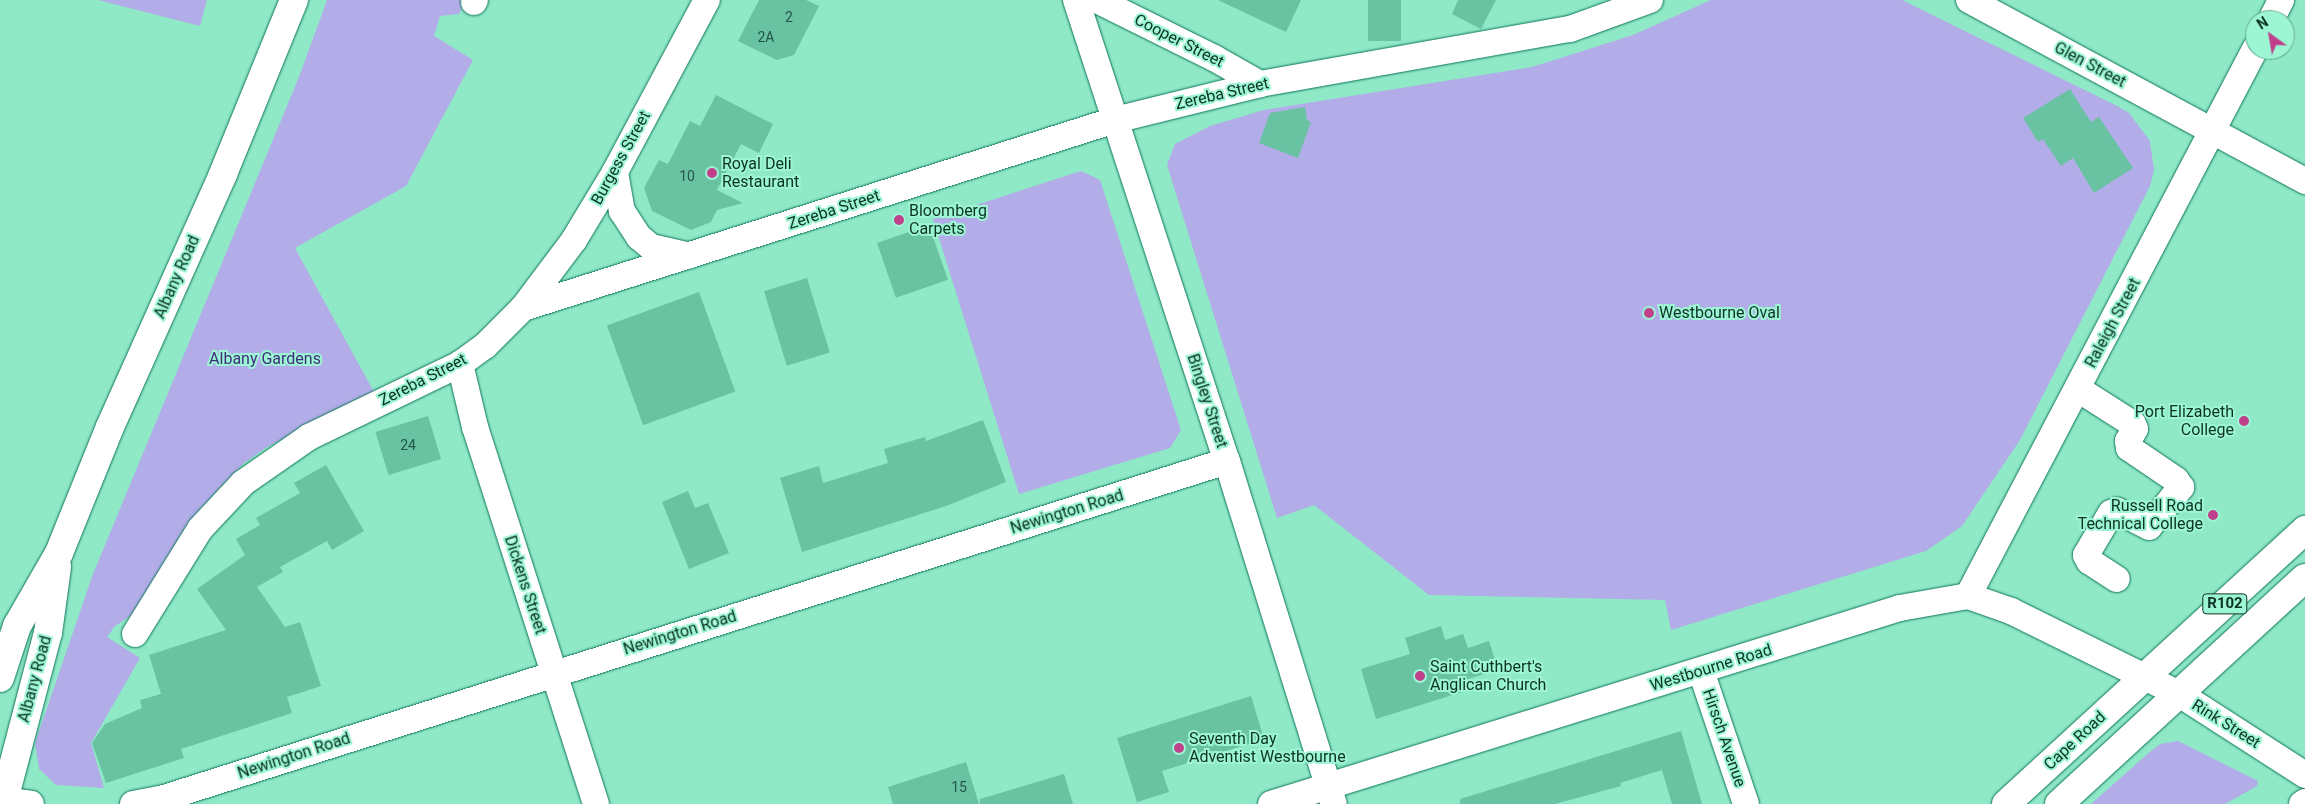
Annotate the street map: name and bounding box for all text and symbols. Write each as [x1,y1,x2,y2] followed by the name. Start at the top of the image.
[785,9,793,25] house number: 2
[1131,10,1227,72] street label: Cooper Street
[2245,10,2295,60] north arrow
[2254,14,2271,33] text: N
[757,29,775,45] house number: 2A
[2051,38,2129,92] street label: Glen Street
[1173,74,1271,114] street label: Zereba Street
[587,108,655,208] street label: Burgess Street
[722,154,799,192] place label: Royal Deli Restaurant
[706,167,718,179] marker: Royal Deli Restaurant
[679,168,695,184] house number: 10
[786,186,882,234] street label: Zereba Street
[909,201,987,239] place label: Bloomberg Carpets
[893,214,905,226] marker: Bloomberg Carpets
[150,232,204,322] street label: Albany Road
[2081,275,2145,371] street label: Raleigh Street
[1659,303,1780,323] place label: Westbourne Oval
[1643,307,1655,319] marker: Westbourne Oval
[209,349,321,369] park label: Albany Gardens
[376,350,470,410] street label: Zereba Street
[1183,352,1231,450] street label: Bingley Street
[2135,402,2234,440] place label: Port Elizabeth College
[2238,415,2250,427] marker: Port Elizabeth College
[400,437,416,453] house number: 24
[1008,486,1126,538] street label: Newington Road
[2078,496,2203,534] place label: Russell Road Technical College
[2207,509,2219,521] marker: Russell Road Technical College
[500,533,550,637] street label: Dickens Street
[2201,592,2249,616] road number: R102
[621,607,739,659] street label: Newington Road
[14,633,56,725] street label: Albany Road
[1648,640,1774,696] street label: Westbourne Road
[1430,657,1546,695] place label: Saint Cuthbert's Anglican Church
[1414,670,1426,682] marker: Saint Cuthbert's Anglican Church
[1698,686,1750,790] street label: Hirsch Avenue
[2188,695,2264,753] street label: Rink Street
[2040,708,2110,774] street label: Cape Road
[235,729,353,783] street label: Newington Road
[1189,729,1346,767] place label: Seventh Day Adventist Westbourne
[1173,742,1185,754] marker: Seventh Day Adventist Westbourne
[951,779,967,795] house number: 15

